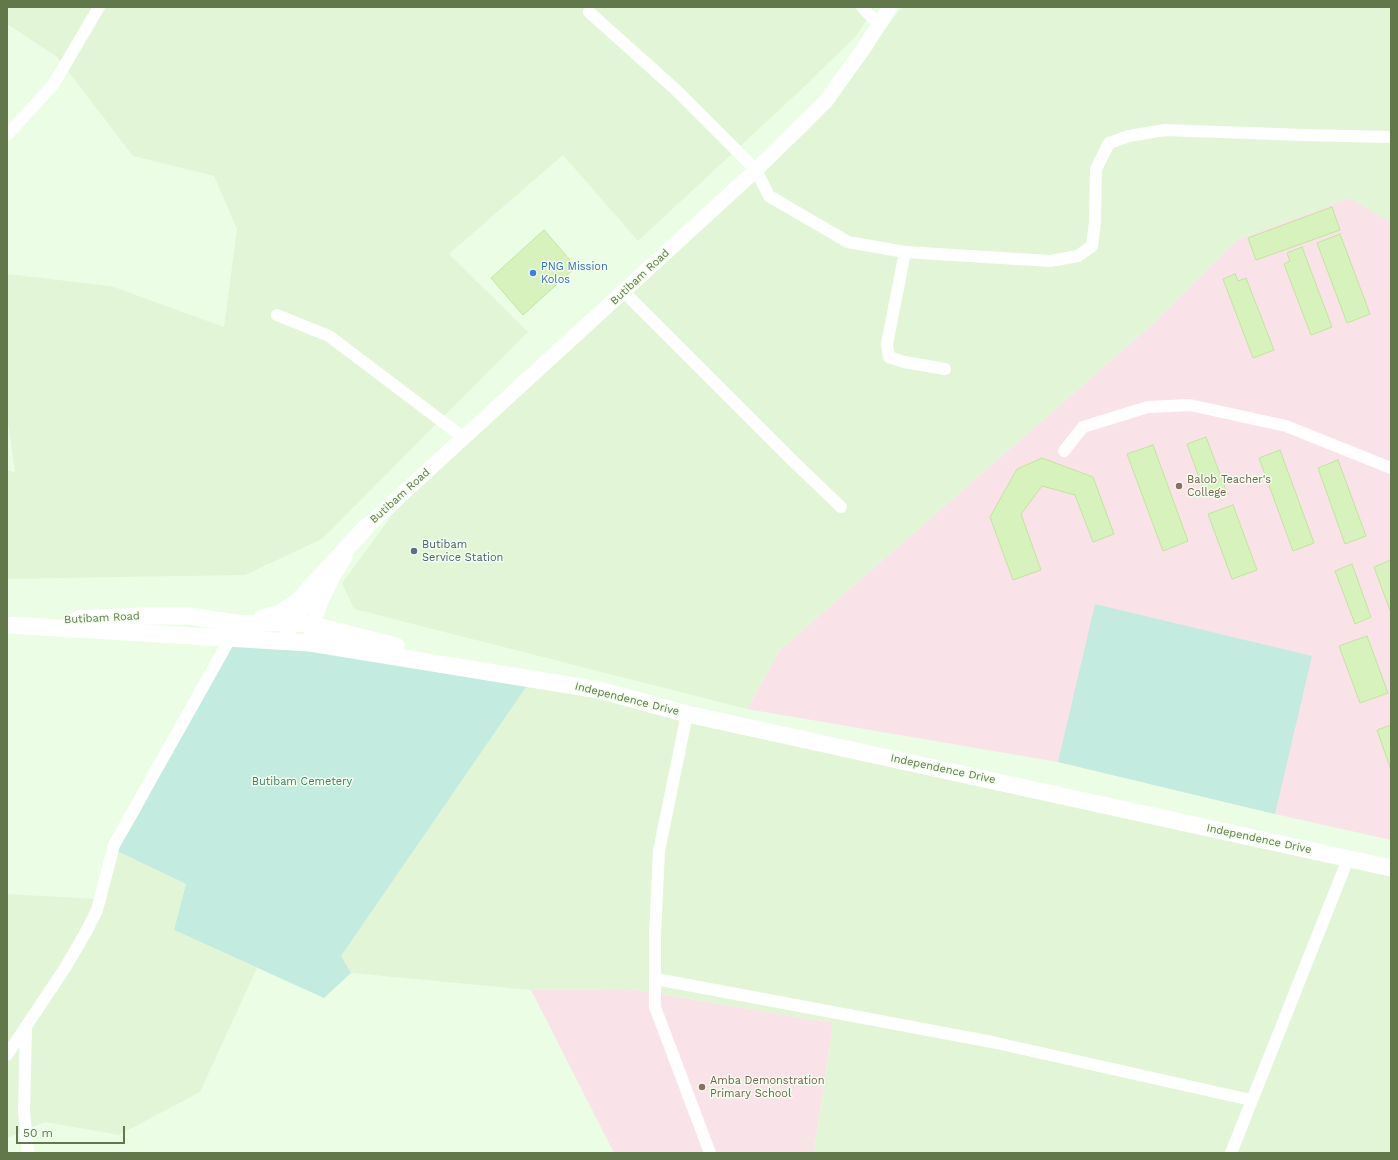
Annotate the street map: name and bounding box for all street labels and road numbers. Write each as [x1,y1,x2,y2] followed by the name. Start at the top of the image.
[608,246,672,308] street label: Butibam Road
[367,466,433,526] street label: Butibam Road
[64,609,140,627] street label: Butibam Road
[574,680,680,718] street label: Independence Drive
[889,751,997,787] street label: Independence Drive
[1205,821,1313,857] street label: Independence Drive

